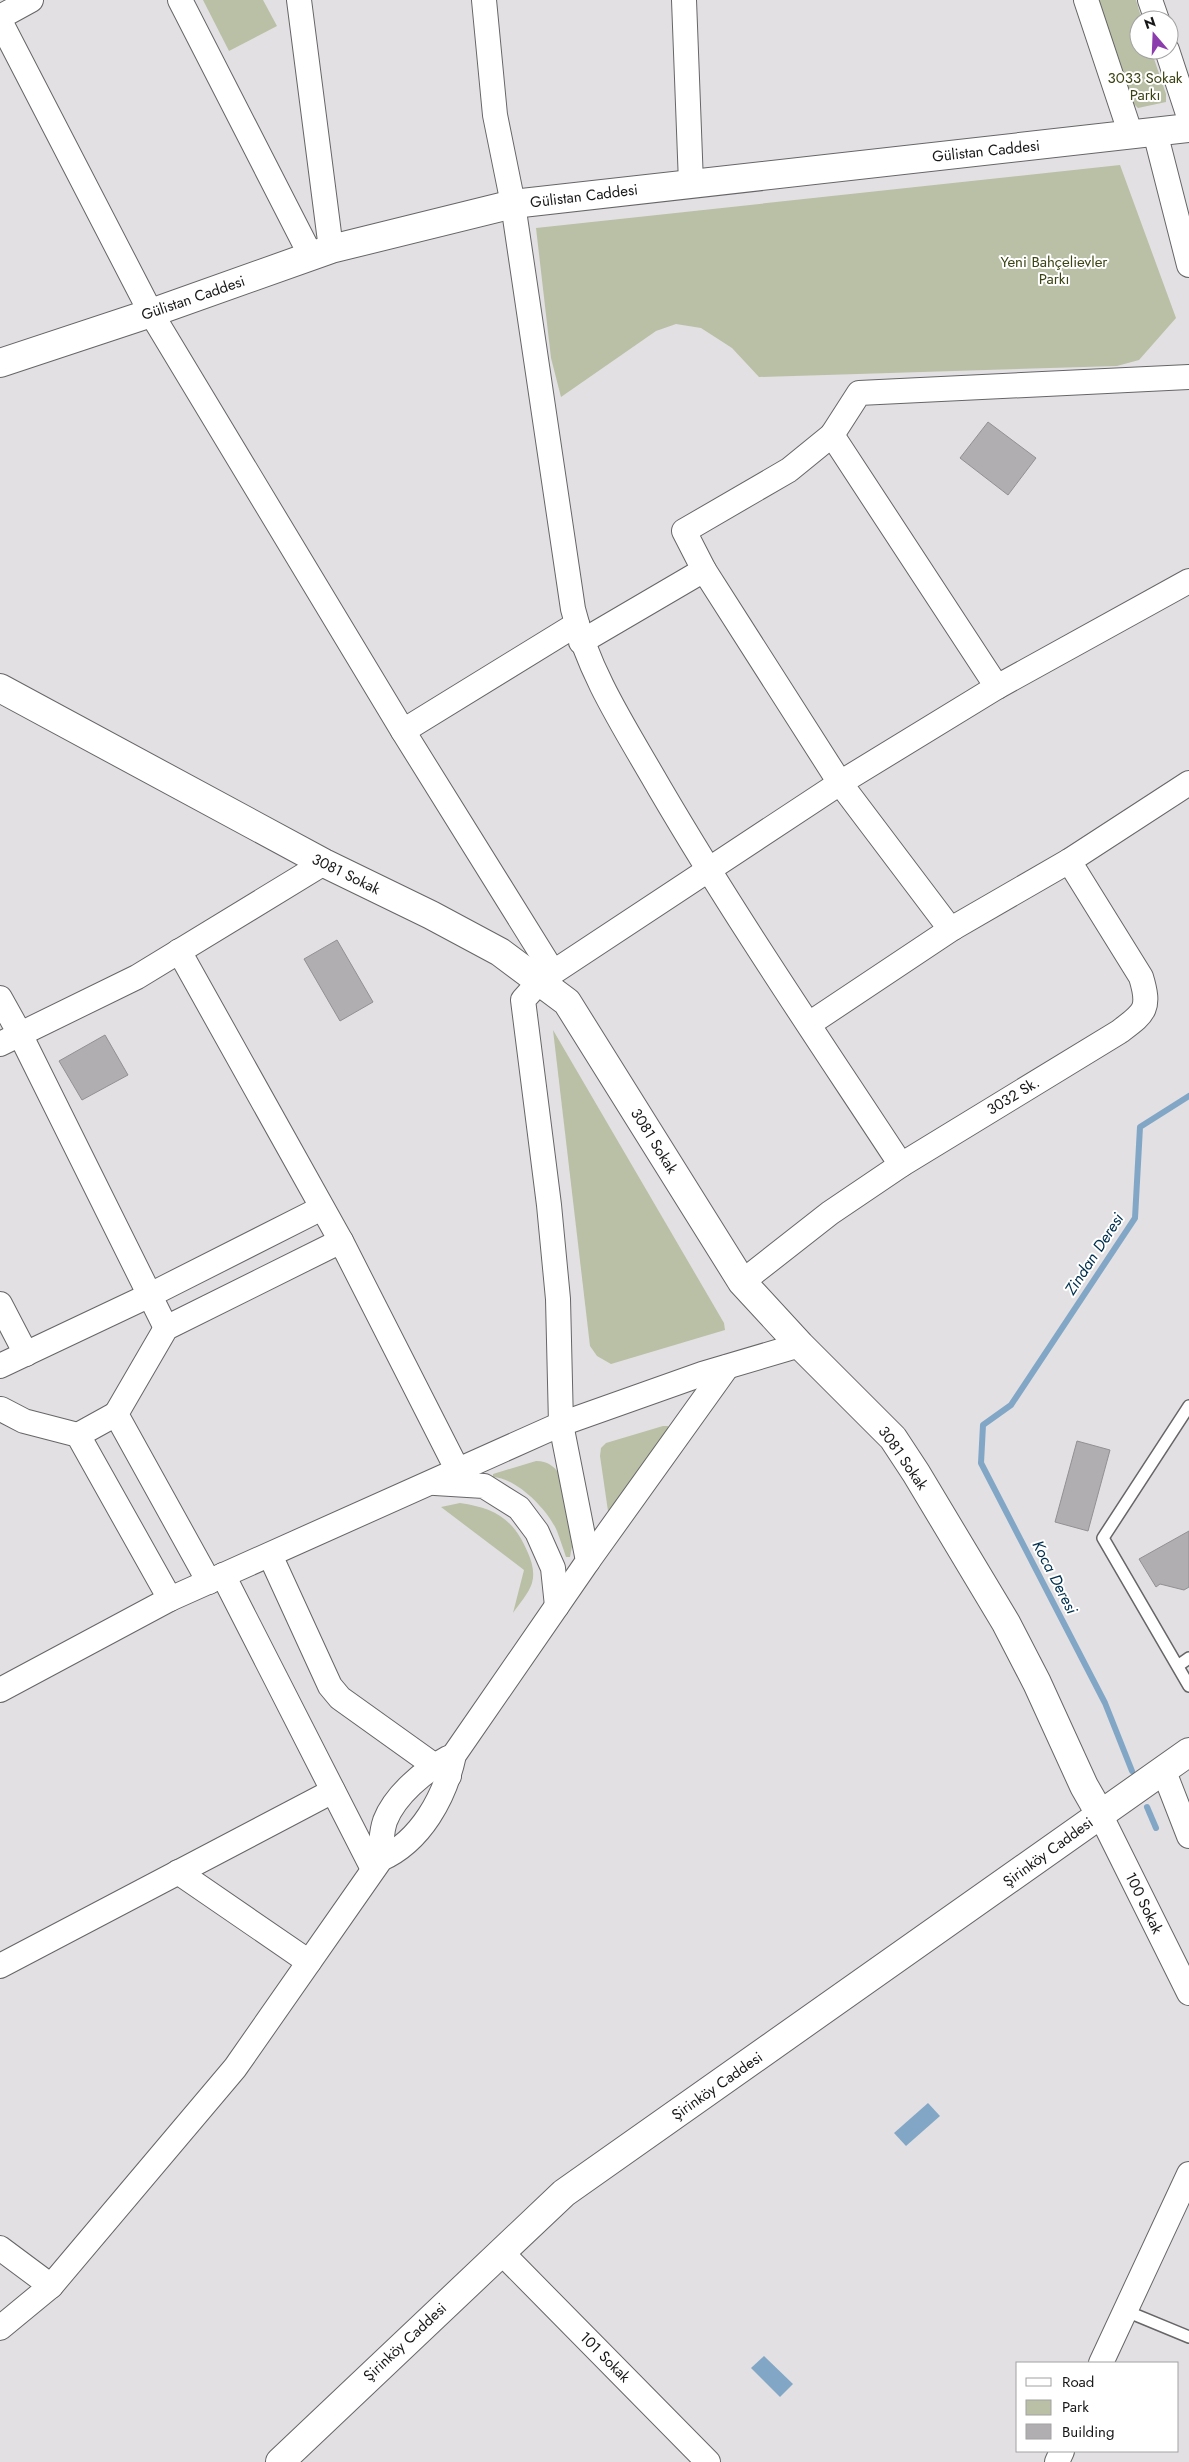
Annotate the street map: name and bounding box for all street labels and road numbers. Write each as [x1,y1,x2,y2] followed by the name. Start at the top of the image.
[931,134,1041,168] street label: Gülistan Caddesi
[529,178,639,214] street label: Gülistan Caddesi
[138,270,248,326] street label: Gülistan Caddesi
[308,848,384,900] street label: 3081 Sokak
[982,1072,1044,1120] street label: 3032 Sk.
[625,1104,683,1178] street label: 3081 Sokak
[873,1422,933,1495] street label: 3081 Sokak
[998,1812,1098,1892] street label: Şirinköy Caddesi
[1120,1868,1169,1938] street label: 100 Sokak
[667,2046,767,2126] street label: Şirinköy Caddesi
[358,2298,452,2386] street label: Şirinköy Caddesi
[575,2327,636,2388] street label: 101 Sokak

